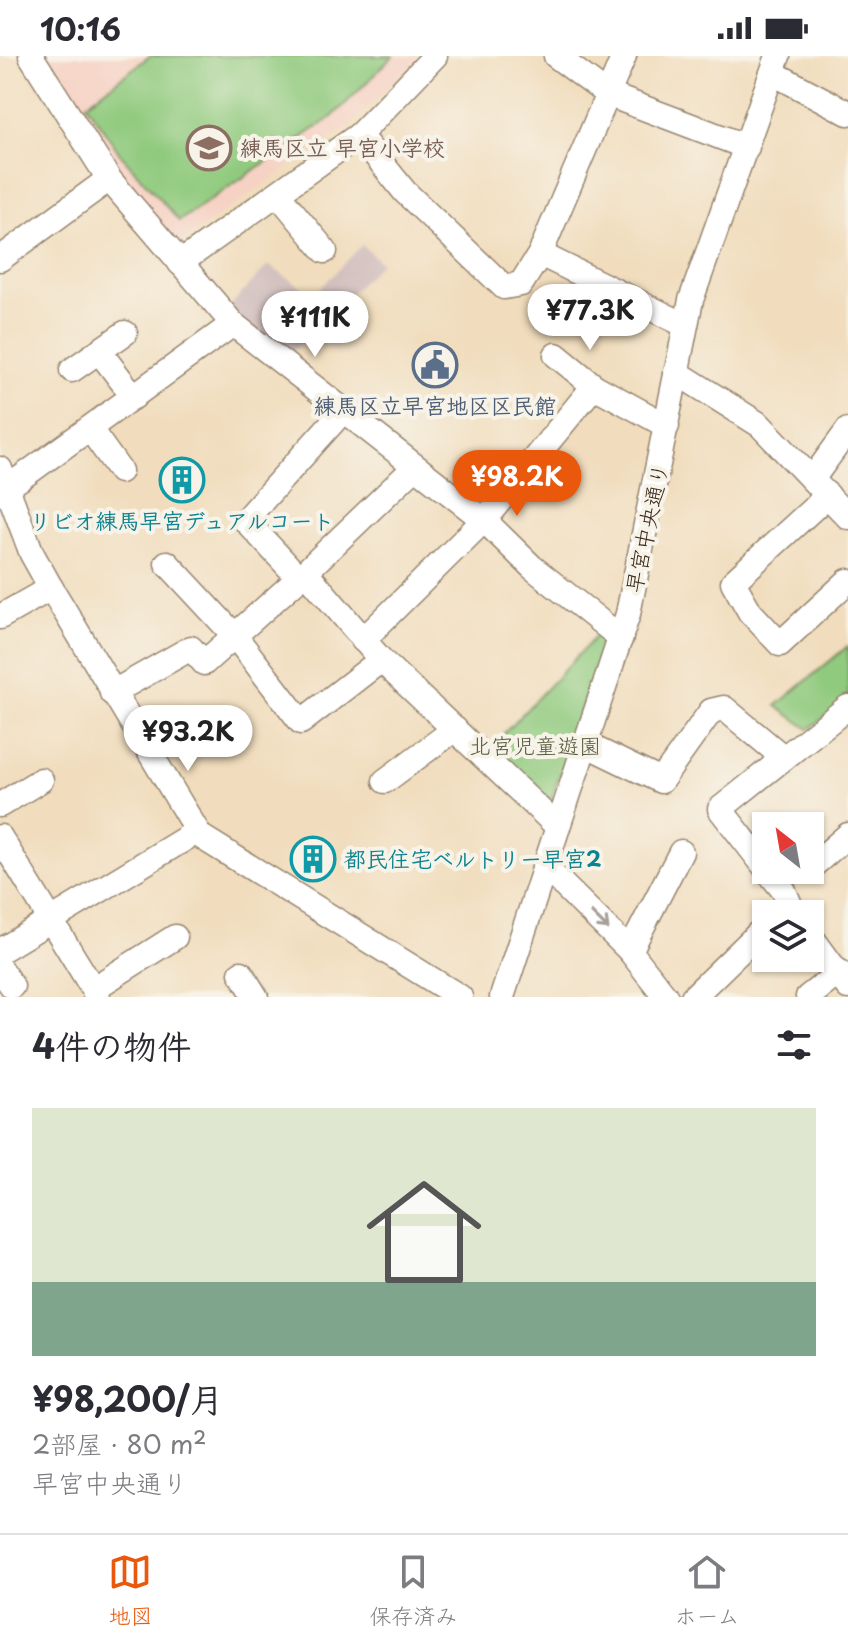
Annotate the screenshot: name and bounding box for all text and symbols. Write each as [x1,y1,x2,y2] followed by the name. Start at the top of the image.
[40,6,121,51] text: 10:16
[185,124,233,172] school or university icon: 練馬区立 早宮小学校
[240,130,445,163] place label: 練馬区立 早宮小学校
[525,284,655,352] pin: ¥77.3K
[545,290,635,329] text: ¥77.3K
[259,291,371,359] pin: ¥111K
[280,297,350,336] text: ¥111K
[411,341,459,389] public building icon: 練馬区立早宮地区区民館
[314,388,556,421] place label: 練馬区立早宮地区区民館
[452,450,582,518] pin: ¥98.2K
[158,456,206,504] building icon: リビオ練馬早宮デュアルコート
[470,456,564,495] text: ¥98.2K
[616,460,675,596] street label: 早宮中央通り
[29,503,335,536] place label: リビオ練馬早宮デュアルコート
[123,705,253,773] pin: ¥93.2K
[142,711,234,750] text: ¥93.2K
[469,728,601,761] park label: 北宮児童遊園
[752,812,824,884] north arrow
[752,812,824,972] map controls
[289,835,337,883] building icon: 都民住宅ベルトリー早宮2
[344,841,601,874] place label: 都民住宅ベルトリー早宮2
[752,900,824,972] button: layers
[590,911,610,930] one-way arrow
[32,1019,191,1071] text: 4件の物件
[772,1023,816,1067] icon: filters
[352,1160,496,1304] icon: home
[32,1372,224,1424] text: ¥98,200/月
[32,1424,207,1463] text: 2部屋 · 80 m²
[32,1463,188,1502] text: 早宮中央通り
[108,1550,152,1631] tab: 地図
[369,1550,457,1631] tab: 保存済み
[674,1550,740,1631] tab: ホーム

